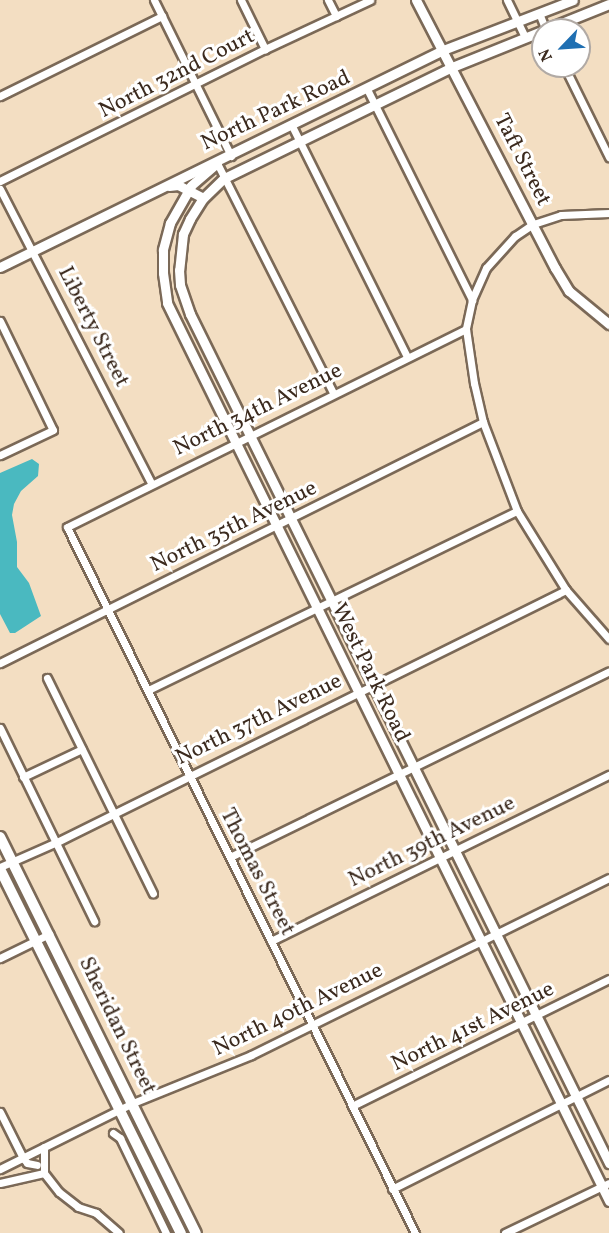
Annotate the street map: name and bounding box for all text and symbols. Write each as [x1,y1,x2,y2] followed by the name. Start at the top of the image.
[531,18,591,78] north arrow
[95,23,259,125] street label: North 32nd Court
[534,45,559,65] text: N
[197,65,355,157] street label: North Park Road
[488,110,556,210] street label: Taft Street
[51,262,135,392] street label: Liberty Street
[169,358,347,462] street label: North 34th Avenue
[147,475,321,579] street label: North 35th Avenue
[325,599,415,747] street label: West Park Road
[172,668,346,772] street label: North 37th Avenue
[344,790,520,894] street label: North 39th Avenue
[214,804,300,940] street label: Thomas Street
[72,953,162,1099] street label: Sheridan Street
[209,957,387,1063] street label: North 40th Avenue
[387,976,559,1078] street label: North 41st Avenue

